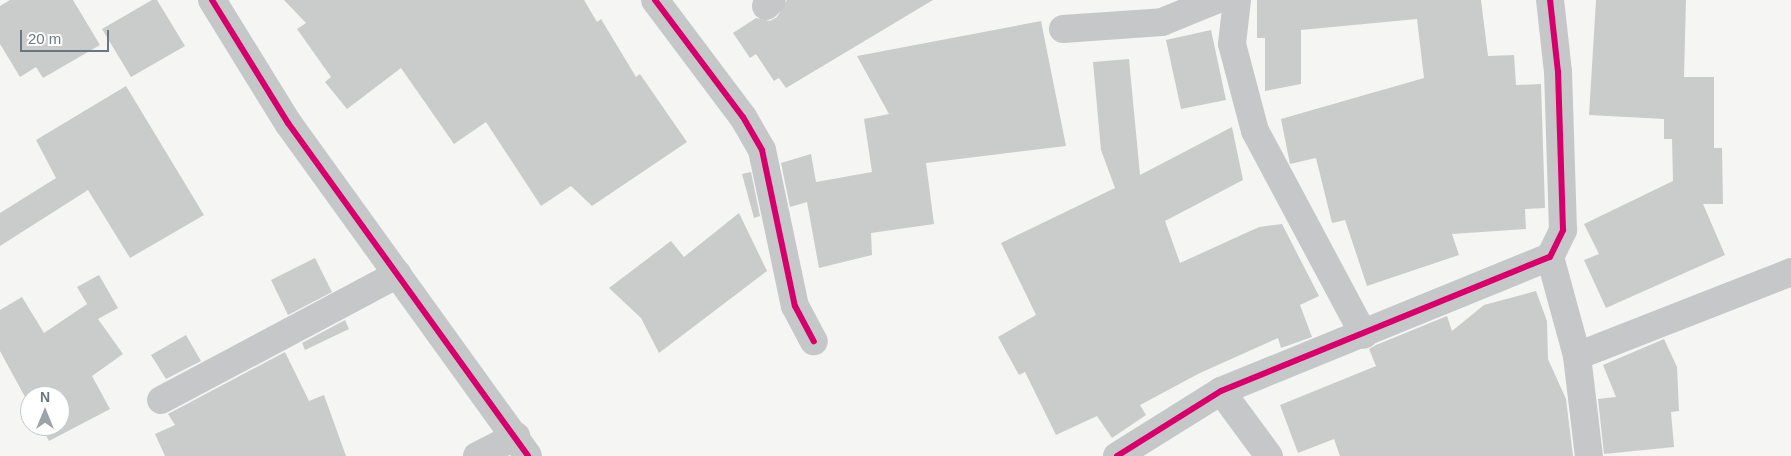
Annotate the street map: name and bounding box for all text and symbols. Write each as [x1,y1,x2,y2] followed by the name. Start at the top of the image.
[22,20,111,52] scale bar
[28,30,61,47] text: 20 m
[20,386,70,436] north arrow
[40,389,50,405] text: N

